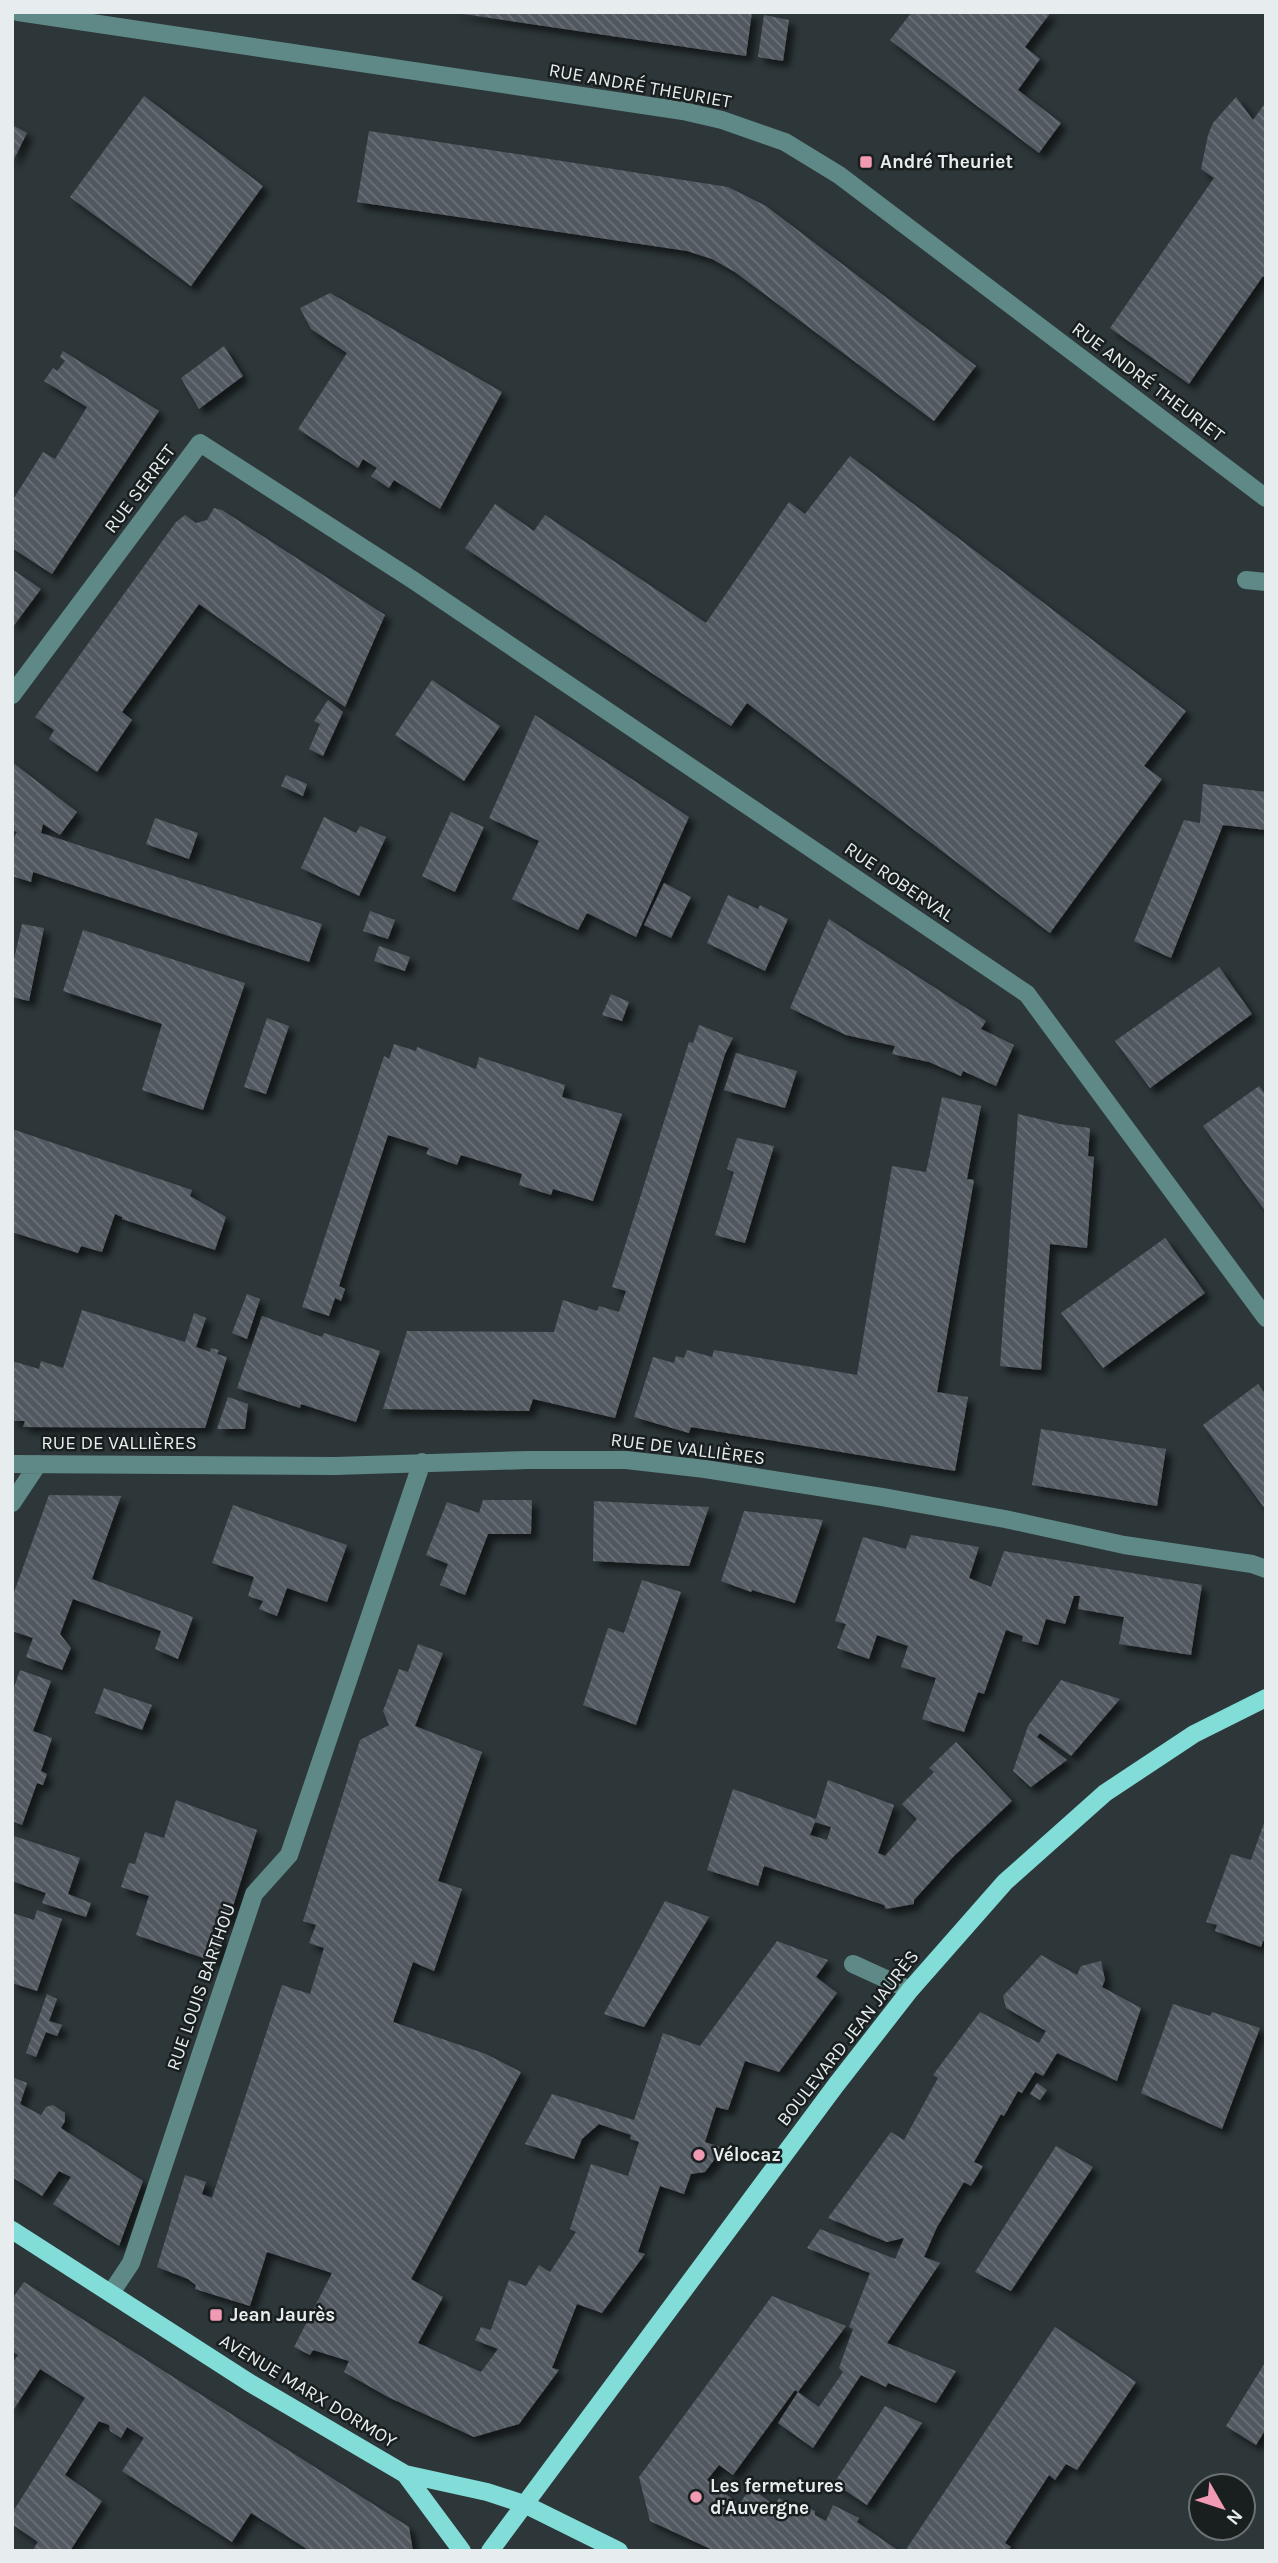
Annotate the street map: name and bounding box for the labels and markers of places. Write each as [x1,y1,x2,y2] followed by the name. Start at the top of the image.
[880,151,1013,173] place label: André Theuriet
[858,154,874,170] marker: André Theuriet
[713,2144,781,2166] place label: Vélocaz
[691,2147,707,2163] marker: Vélocaz
[230,2304,335,2326] place label: Jean Jaurès
[208,2307,224,2323] marker: Jean Jaurès
[710,2475,844,2519] place label: Les fermetures d'Auvergne
[688,2489,704,2505] marker: Les fermetures d'Auvergne

